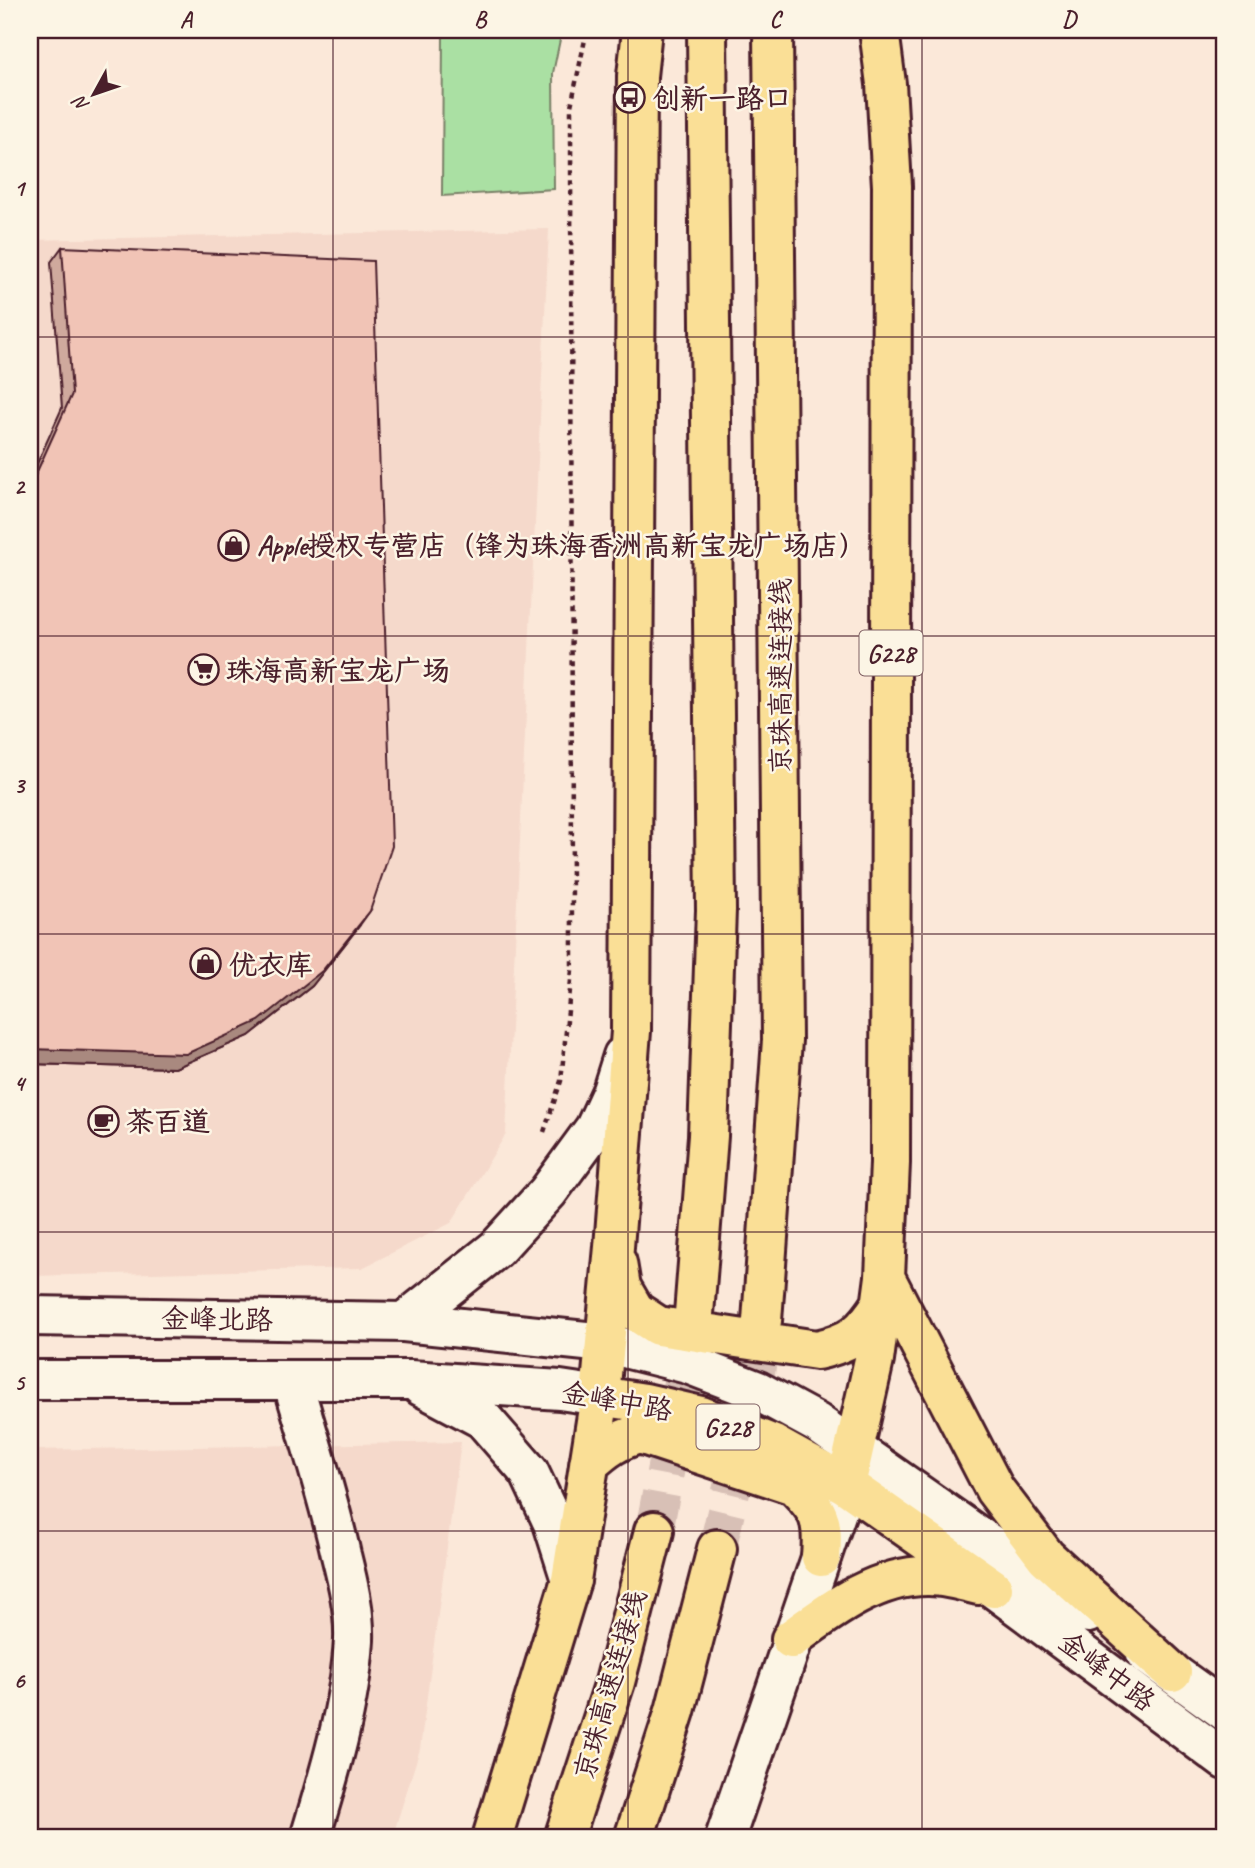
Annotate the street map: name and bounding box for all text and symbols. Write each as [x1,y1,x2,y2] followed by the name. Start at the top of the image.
[180,5,194,34] text: A
[474,5,488,34] text: B
[770,5,784,34] text: C
[1062,5,1078,34] text: D
[60,60,130,130] north arrow
[612,81,646,115] bus stop icon: 创新一路口
[652,81,792,116] place label: 创新一路口
[67,90,95,117] text: N
[14,174,27,203] text: 1
[14,472,27,501] text: 2
[217,528,251,562] shop icon: Apple授权专营店（锋为珠海香洲高新宝龙广场店）
[257,528,867,563] place label: Apple授权专营店（锋为珠海香洲高新宝龙广场店）
[763,578,798,774] street label: 京珠高速连接线
[860,631,922,676] road number: G228
[186,653,220,687] supermarket icon: 珠海高新宝龙广场
[226,653,450,688] place label: 珠海高新宝龙广场
[14,771,27,800] text: 3
[189,947,223,981] shop icon: 优衣库
[229,947,313,982] place label: 优衣库
[14,1069,27,1098] text: 4
[86,1104,120,1138] cafe icon: 茶百道
[126,1104,210,1139] place label: 茶百道
[161,1301,273,1337] street label: 金峰北路
[14,1368,26,1397] text: 5
[559,1374,675,1428] street label: 金峰中路
[696,1404,760,1450] road number: G228
[566,1586,654,1784] street label: 京珠高速连接线
[1052,1623,1162,1719] street label: 金峰中路
[14,1666,27,1695] text: 6

